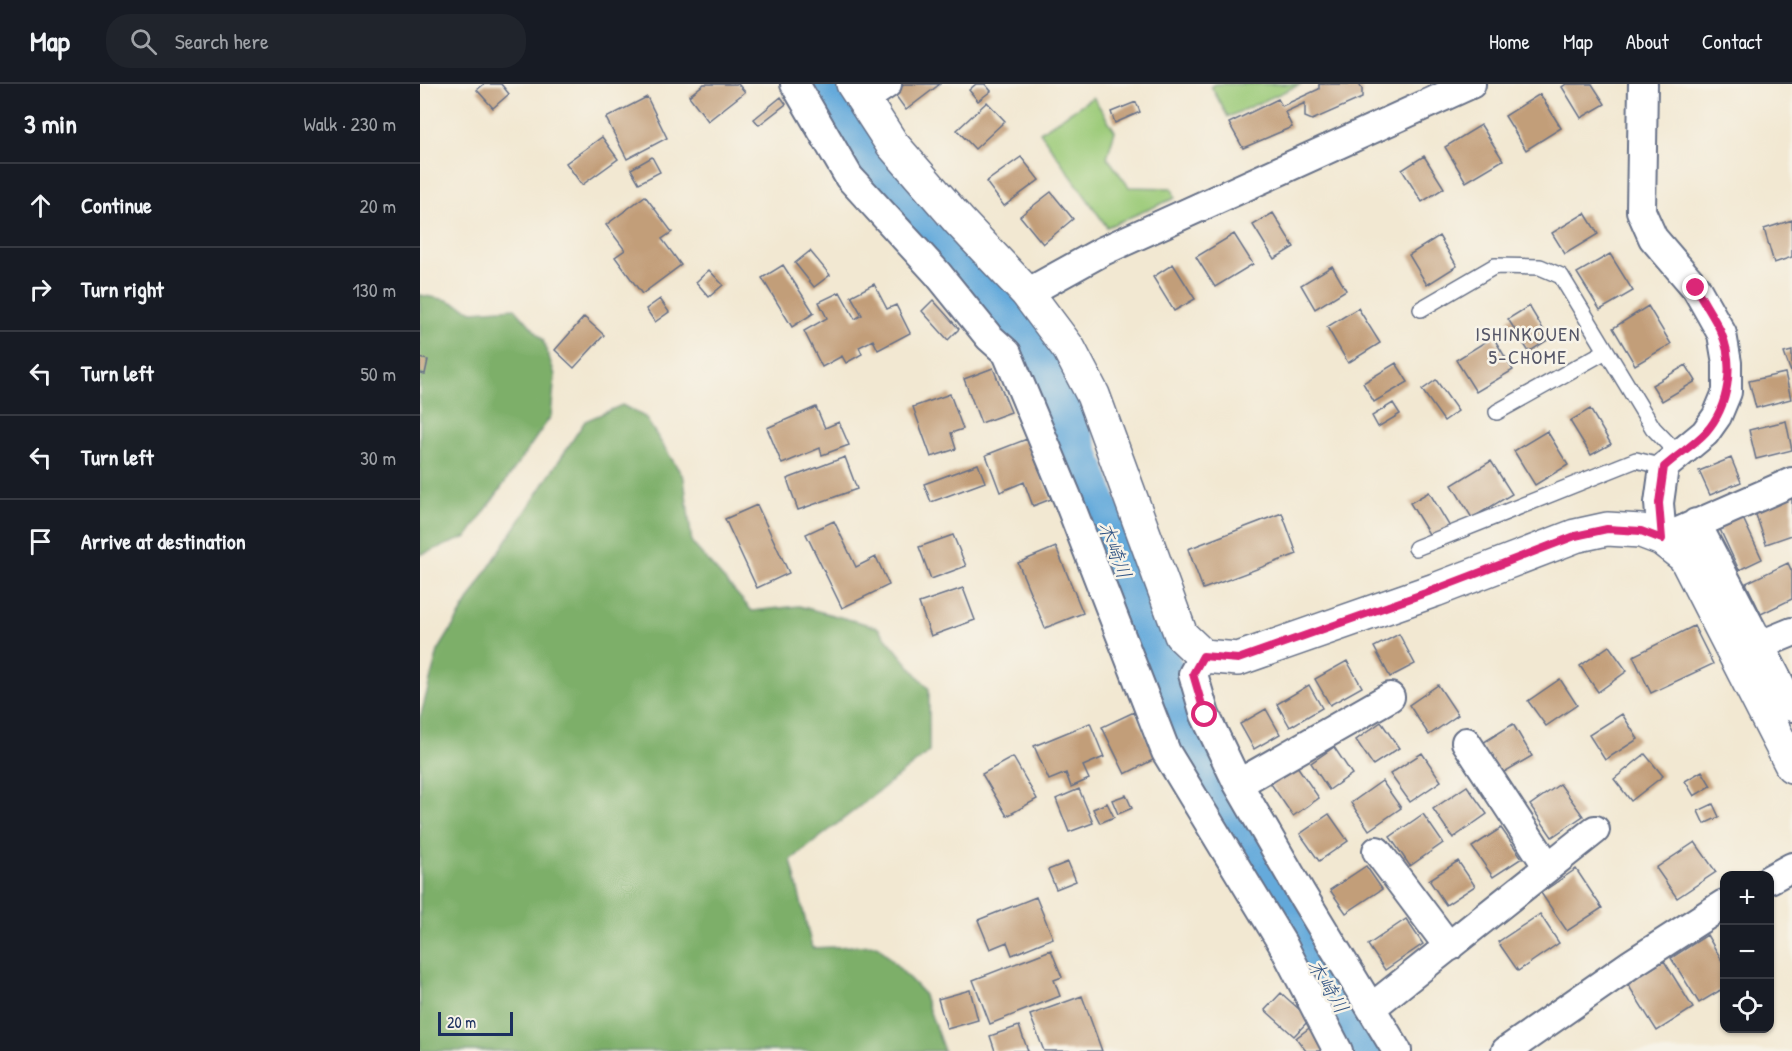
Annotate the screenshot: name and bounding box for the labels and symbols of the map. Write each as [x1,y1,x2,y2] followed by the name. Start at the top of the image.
[1682,274,1708,300] route end
[1475,320,1581,370] district label: ISHINKOUEN 5-CHOME
[1092,517,1139,583] water label: 木崎川
[1191,701,1217,727] route start
[1301,953,1355,1018] water label: 木崎川
[438,1009,513,1036] scale bar

